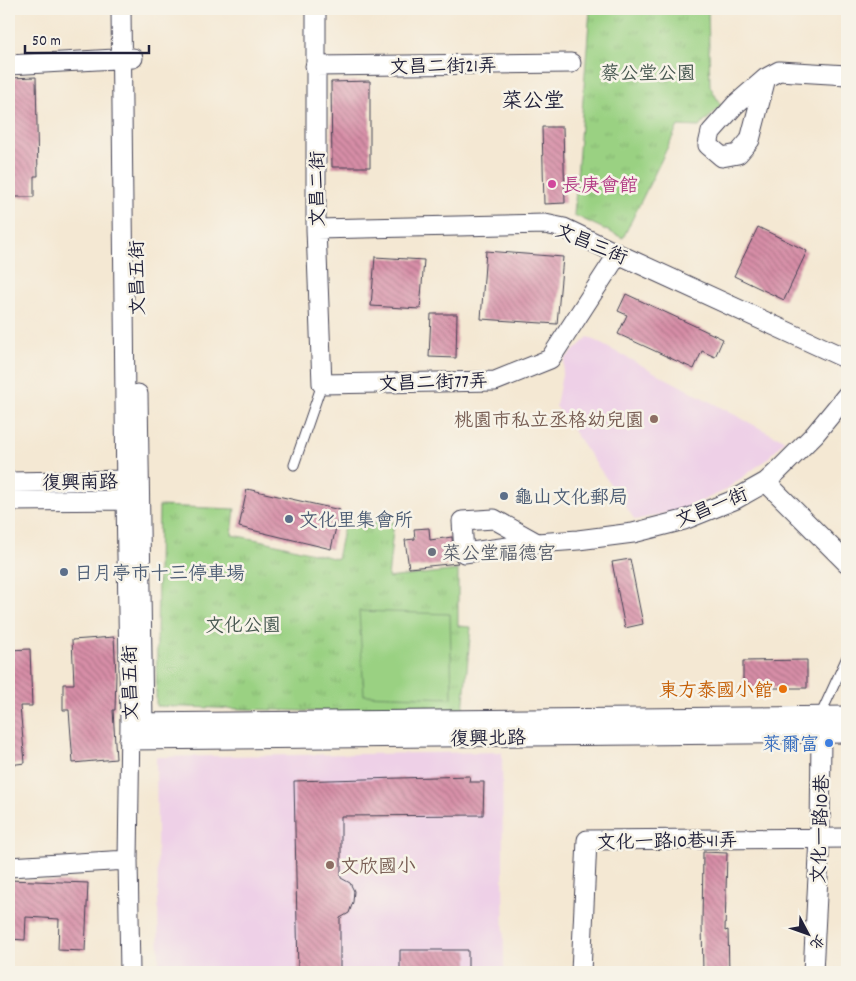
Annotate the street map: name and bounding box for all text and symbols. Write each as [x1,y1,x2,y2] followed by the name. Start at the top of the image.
[25,22,149,54] scale bar
[32,31,61,53] text: 50 m
[389,54,497,83] street label: 文昌二街21弄
[600,62,696,89] park label: 蔡公堂公園
[502,88,565,118] district label: 菜公堂
[306,151,333,227] street label: 文昌二街
[562,174,638,201] place label: 長庚會館
[546,178,558,190] marker: 長庚會館
[550,219,631,273] street label: 文昌三街
[125,240,154,316] street label: 文昌五街
[378,369,488,400] street label: 文昌二街77弄
[454,409,644,436] place label: 桃園市私立丞格幼兒園
[648,413,660,425] marker: 桃園市私立丞格幼兒園
[42,470,118,499] street label: 復興南路
[672,482,753,536] street label: 文昌一街
[514,486,628,513] place label: 龜山文化郵局
[498,490,510,502] marker: 龜山文化郵局
[299,509,413,536] place label: 文化里集會所
[283,513,295,525] marker: 文化里集會所
[442,542,556,569] place label: 菜公堂福德宮
[426,546,438,558] marker: 菜公堂福德宮
[74,562,245,589] place label: 日月亭市十三停車場
[58,566,70,578] marker: 日月亭市十三停車場
[205,614,281,641] park label: 文化公園
[118,645,147,721] street label: 文昌五街
[659,679,773,706] place label: 東方泰國小館
[777,683,789,695] marker: 東方泰國小館
[450,726,526,755] street label: 復興北路
[762,733,819,760] place label: 萊爾富
[823,737,835,749] marker: 萊爾富
[807,774,838,884] street label: 文化一路10巷
[597,829,738,858] street label: 文化一路10巷41弄
[340,855,416,882] place label: 文欣國小
[324,859,336,871] marker: 文欣國小
[784,908,834,958] north arrow
[804,929,828,953] text: 北

